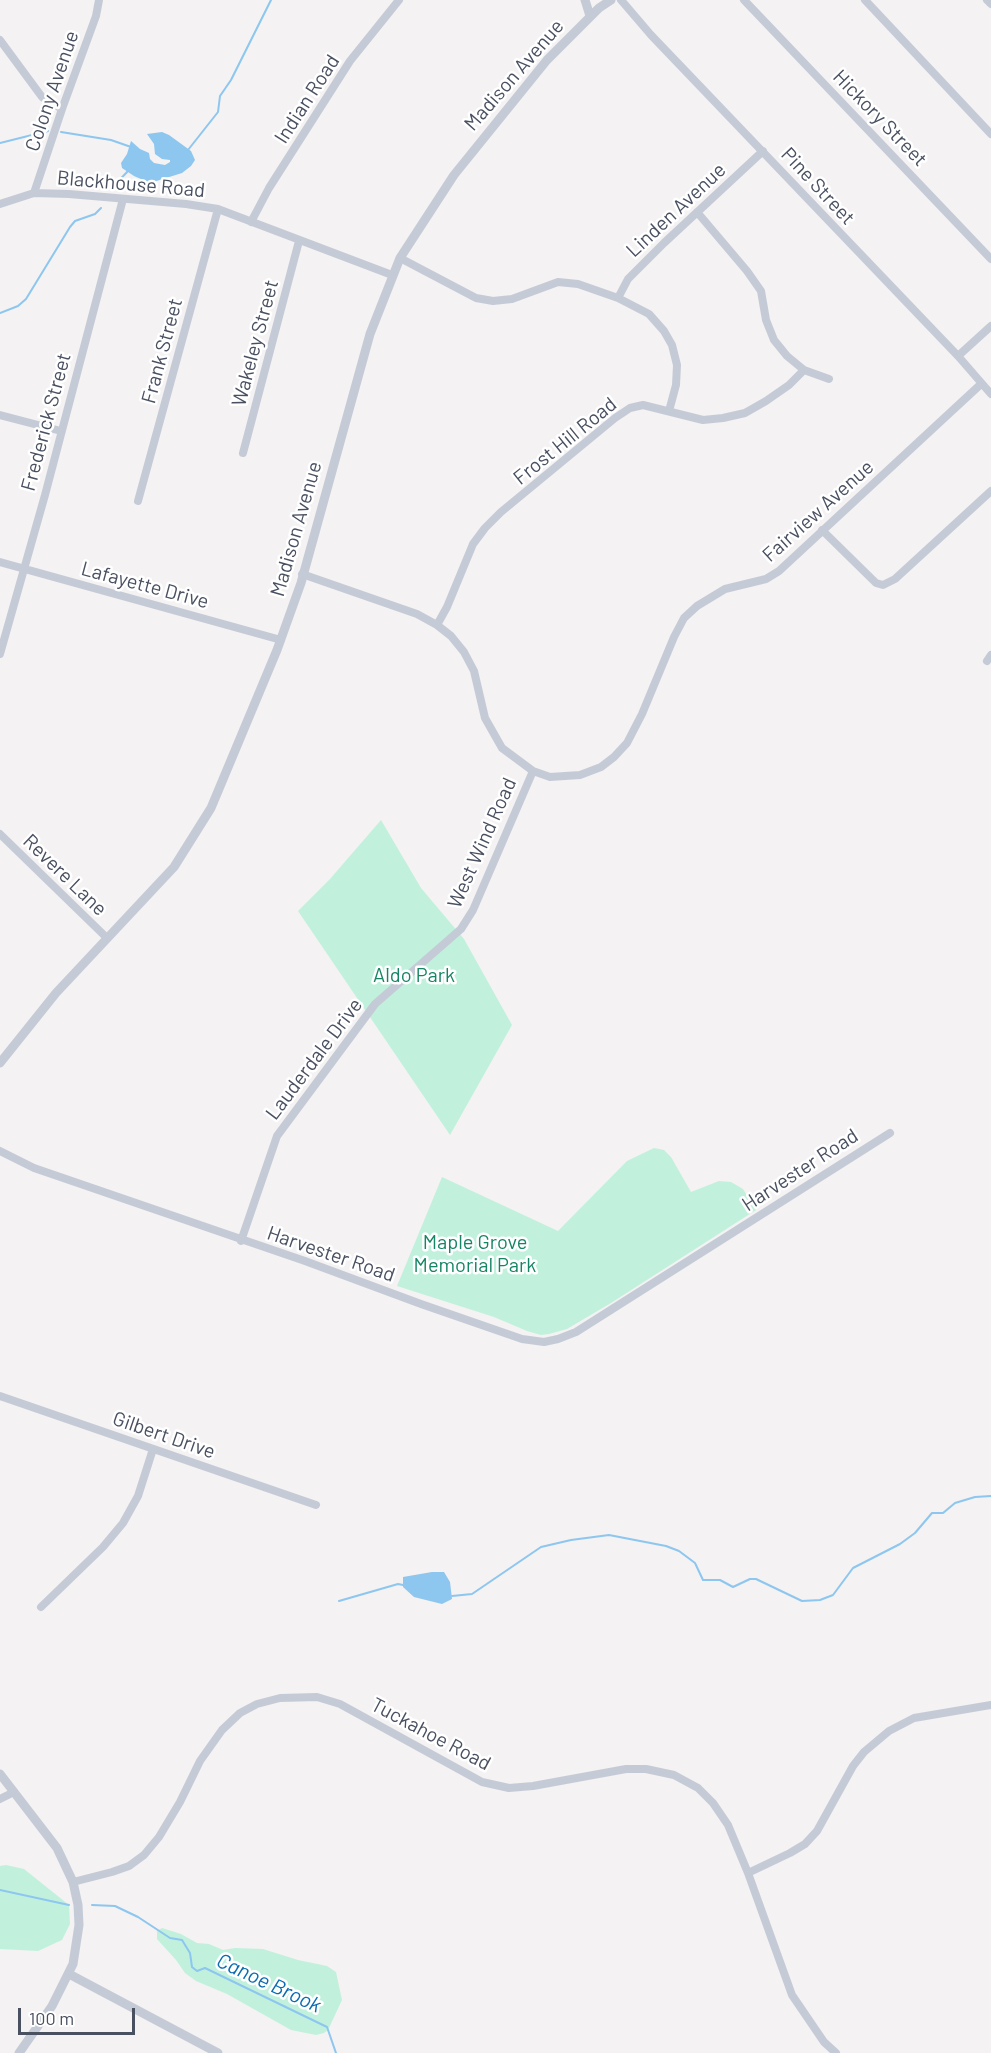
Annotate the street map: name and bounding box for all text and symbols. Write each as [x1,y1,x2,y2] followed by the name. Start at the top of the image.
[459,15,569,135] street label: Madison Avenue
[20,28,84,154] street label: Colony Avenue
[269,50,345,148] street label: Indian Road
[828,65,932,171] street label: Hickory Street
[776,142,860,230] street label: Pine Street
[621,158,731,262] street label: Linden Avenue
[56,166,206,202] street label: Blackhouse Road
[227,277,283,409] street label: Wakeley Street
[136,296,188,406] street label: Frank Street
[16,350,76,494] street label: Frederick Street
[509,392,621,490] street label: Frost Hill Road
[758,455,878,567] street label: Fairview Avenue
[265,459,327,599] street label: Madison Avenue
[79,556,211,614] street label: Lafayette Drive
[442,774,522,912] street label: West Wind Road
[18,829,112,921] street label: Revere Lane
[373,963,455,987] park label: Aldo Park
[260,993,368,1125] street label: Lauderdale Drive
[737,1124,863,1216] street label: Harvester Road
[264,1221,398,1287] street label: Harvester Road
[414,1230,536,1277] park label: Maple Grove Memorial Park
[110,1406,218,1464] street label: Gilbert Drive
[367,1692,495,1776] street label: Tuckahoe Road
[213,1948,325,2018] water label: Canoe Brook
[21,1996,138,2034] scale bar
[29,2007,74,2029] text: 100 m

